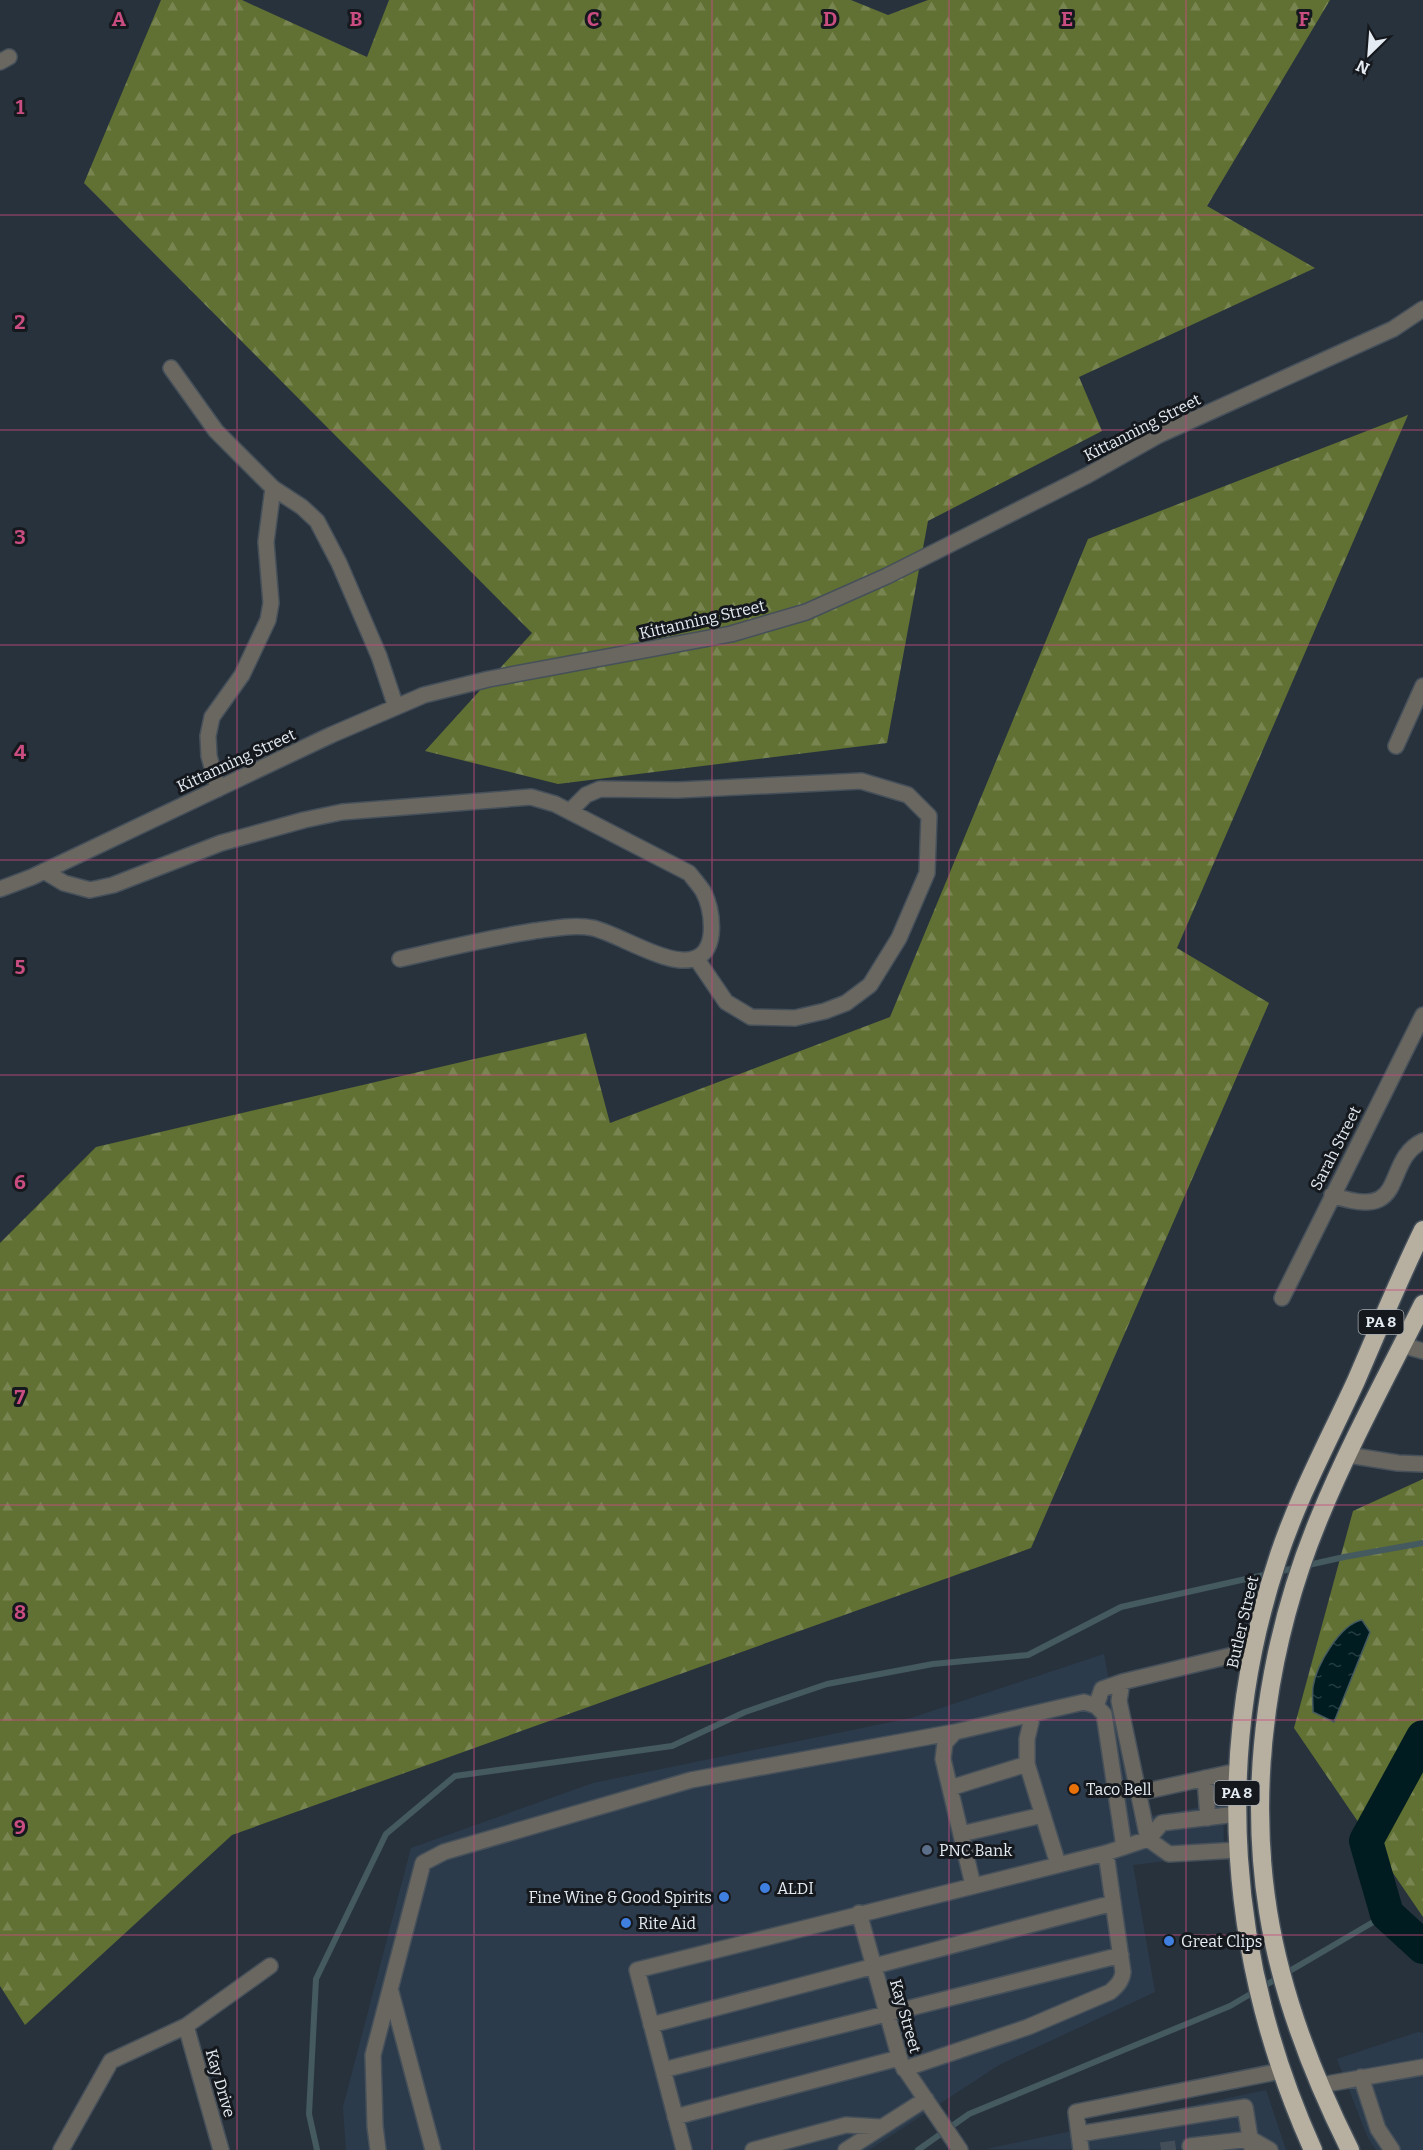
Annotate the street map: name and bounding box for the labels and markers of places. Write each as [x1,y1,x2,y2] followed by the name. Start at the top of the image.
[1086,1780,1152,1799] place label: Taco Bell
[1067,1782,1081,1796] marker: Taco Bell
[939,1841,1012,1860] place label: PNC Bank
[920,1843,934,1857] marker: PNC Bank
[777,1879,814,1898] place label: ALDI
[758,1881,772,1895] marker: ALDI
[529,1888,712,1907] place label: Fine Wine & Good Spirits
[717,1890,731,1904] marker: Fine Wine & Good Spirits
[638,1914,696,1933] place label: Rite Aid
[619,1916,633,1930] marker: Rite Aid
[1181,1932,1262,1951] place label: Great Clips
[1162,1934,1176,1948] marker: Great Clips

